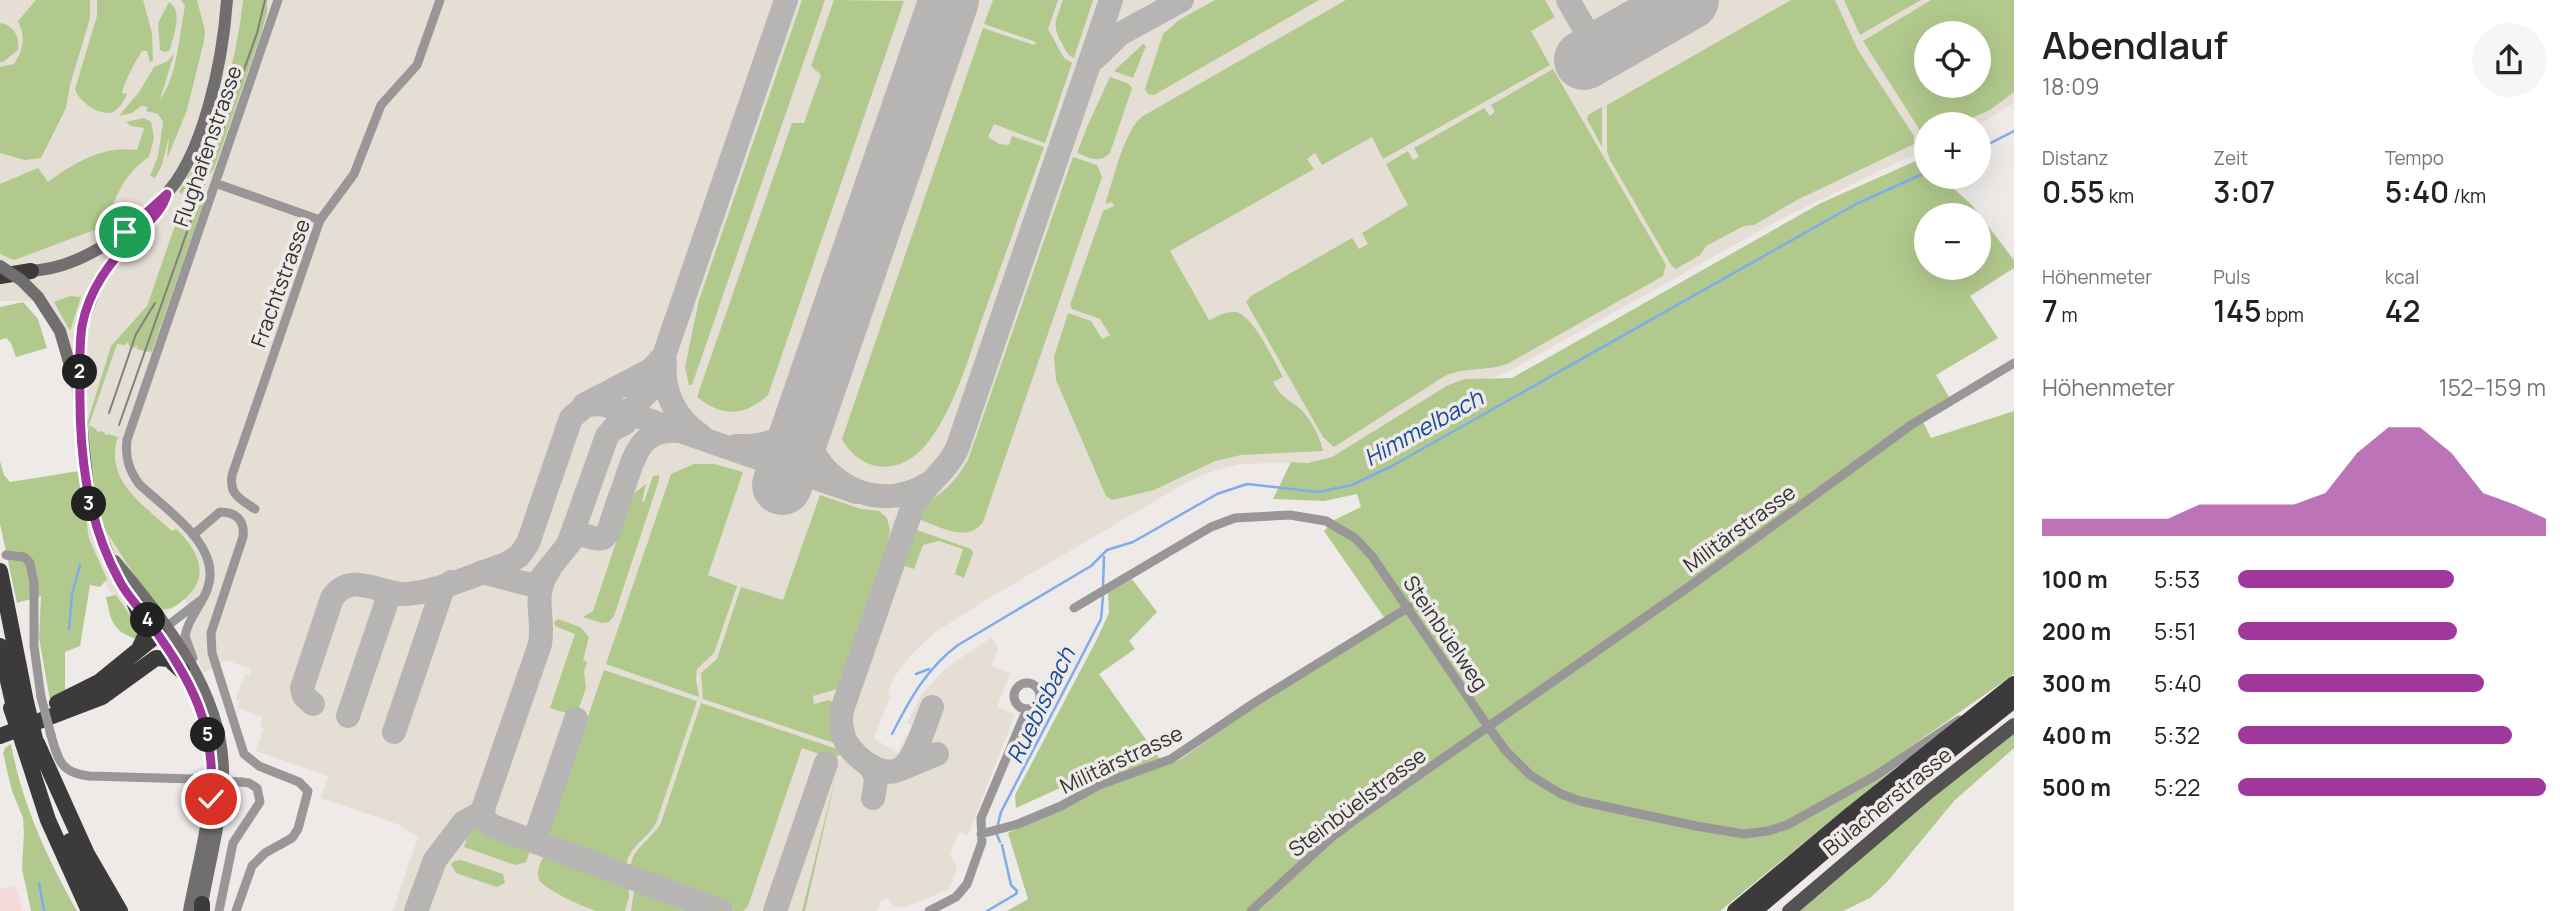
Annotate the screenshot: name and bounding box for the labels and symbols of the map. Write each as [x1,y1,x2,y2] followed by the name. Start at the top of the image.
[166,62,248,230] street label: Flughafenstrasse
[95,202,155,262] pin
[244,215,316,351] street label: Frachtstrasse
[62,354,98,390] pin: 2
[1358,380,1489,473] water label: Himmelbach
[1677,478,1801,578] street label: Militärstrasse
[72,486,106,522] pin: 3
[1397,570,1495,696] street label: Steinbüelweg
[130,602,166,638] pin: 4
[998,640,1082,768] water label: Ruebisbach
[190,718,226,752] pin: 5
[1055,718,1187,800] street label: Militärstrasse
[1817,740,1957,862] street label: Bülacherstrasse
[1283,741,1431,863] street label: Steinbüelstrasse
[181,769,241,829] pin

